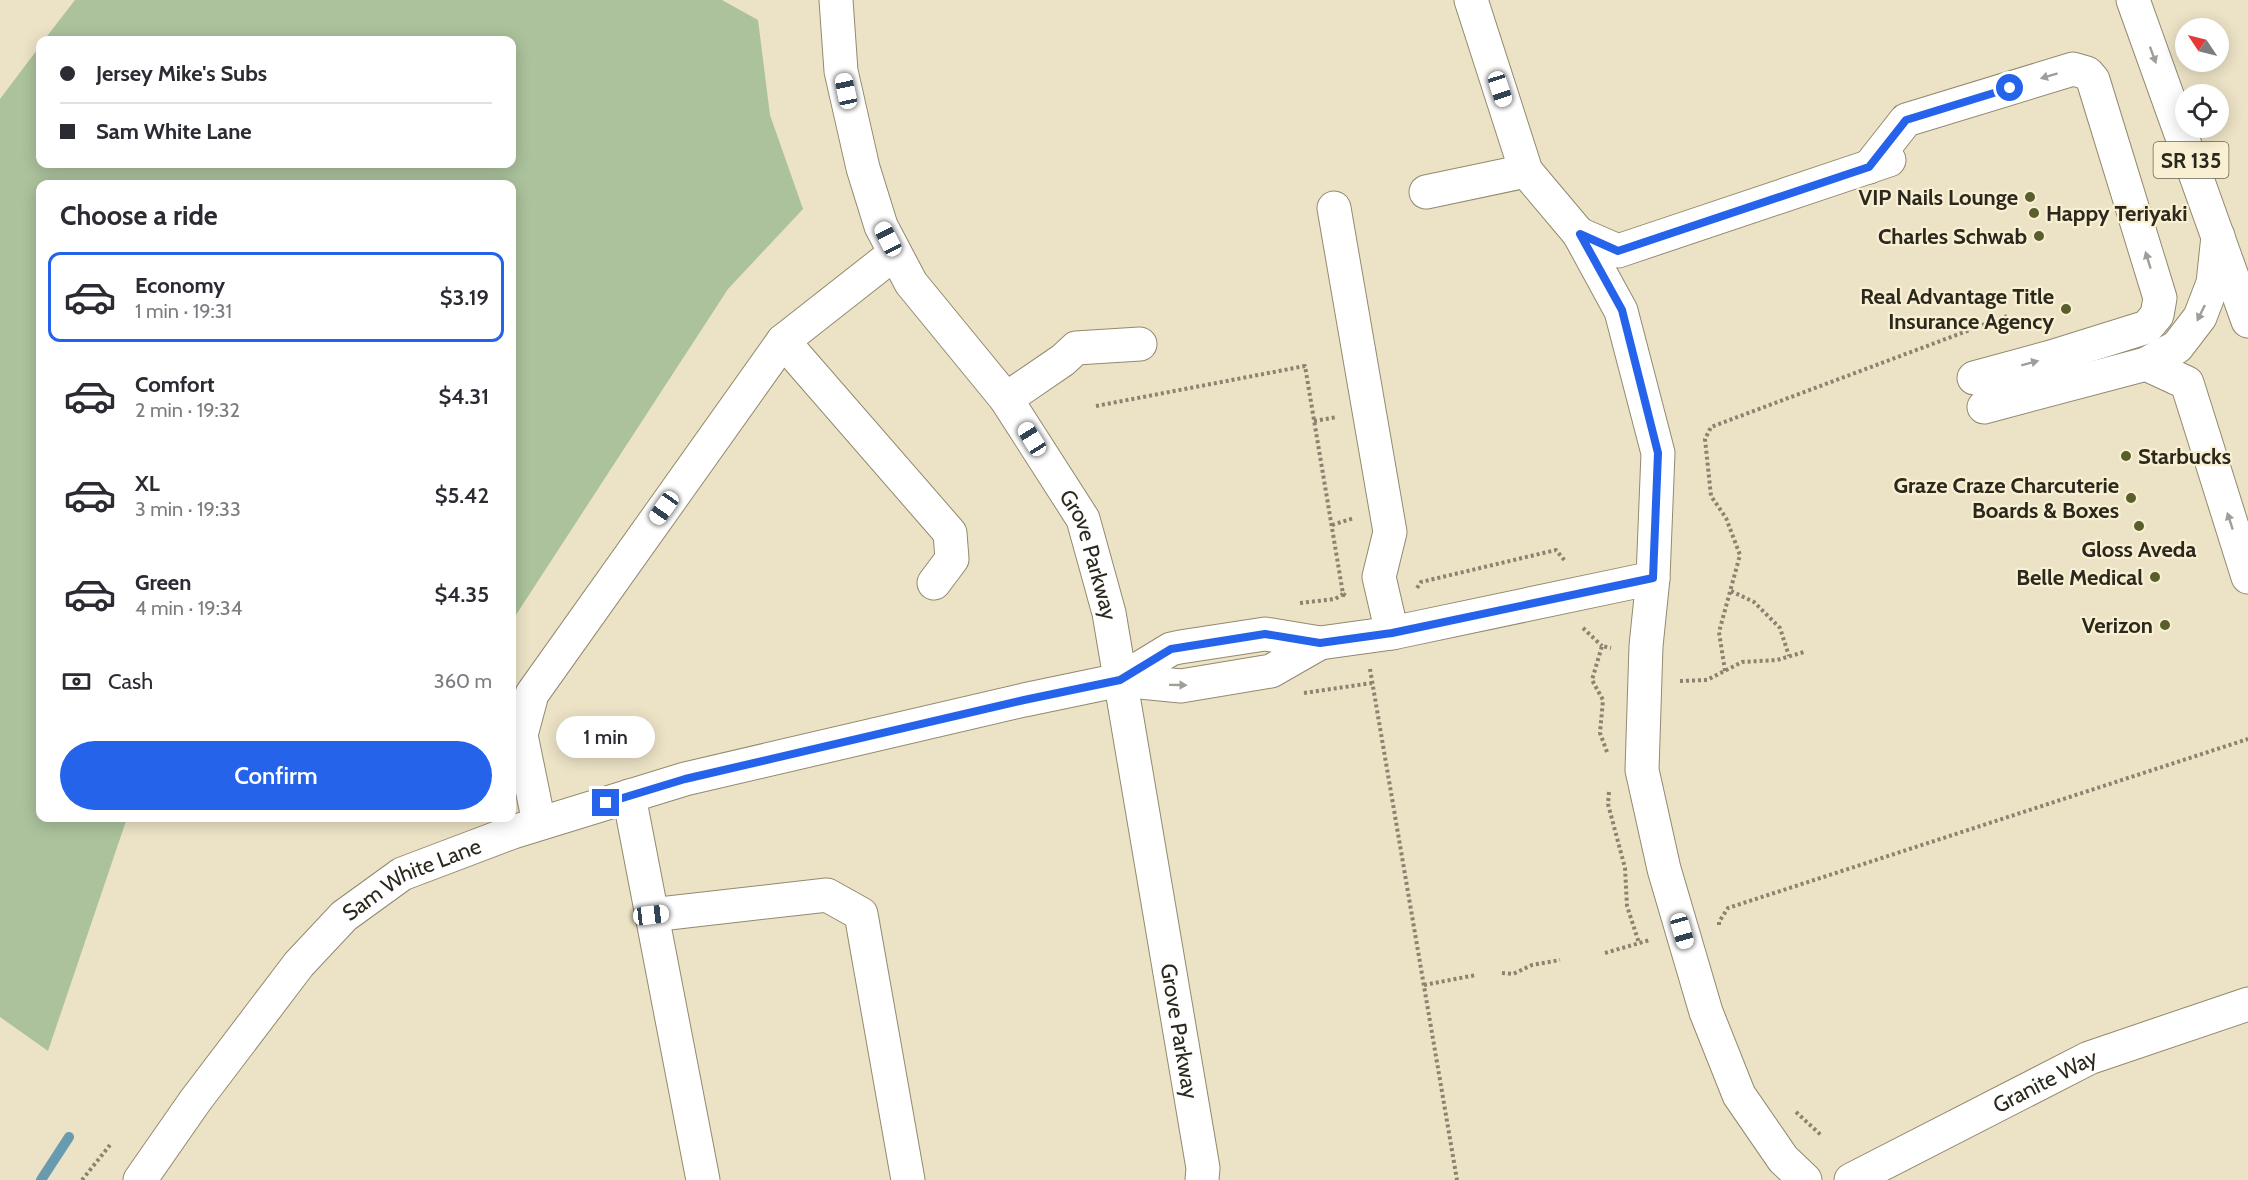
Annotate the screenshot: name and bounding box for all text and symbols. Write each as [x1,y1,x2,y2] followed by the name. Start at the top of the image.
[2175,18,2229,72] north arrow
[2175,18,2229,138] map controls
[2148,46,2158,64] one-way arrow
[96,60,267,87] text: Jersey Mike's Subs
[1486,69,1514,109] car
[833,72,859,110] car
[2040,72,2058,81] one-way arrow
[1996,74,2023,101] route start
[2175,84,2229,138] button: locate
[96,118,252,145] text: Sam White Lane
[2154,142,2228,178] road number: SR 135
[1859,184,2018,211] place label: VIP Nails Lounge
[2023,190,2037,204] marker: VIP Nails Lounge
[60,199,218,232] text: Choose a ride
[2046,200,2188,227] place label: Happy Teriyaki
[2027,206,2041,220] marker: Happy Teriyaki
[872,219,904,259] car
[1878,223,2027,250] place label: Charles Schwab
[2032,229,2046,243] marker: Charles Schwab
[2143,251,2152,269] one-way arrow
[63,270,117,324] icon: car
[135,272,225,299] text: Economy
[1860,283,2054,335] place label: Real Advantage Title Insurance Agency
[440,284,489,311] text: $3.19
[135,299,232,323] text: 1 min · 19:31
[2059,302,2073,316] marker: Real Advantage Title Insurance Agency
[2196,304,2205,321] one-way arrow
[2021,357,2039,367] one-way arrow
[63,369,117,423] icon: car
[135,371,214,398] text: Comfort
[439,383,489,410] text: $4.31
[135,398,240,422] text: 2 min · 19:32
[1015,419,1049,459] car
[2138,443,2231,470] place label: Starbucks
[2119,449,2133,463] marker: Starbucks
[63,468,117,522] icon: car
[135,470,160,497] text: XL
[1894,472,2119,524] place label: Graze Craze Charcuterie Boards & Boxes
[435,482,489,509] text: $5.42
[1054,484,1123,622] street label: Grove Parkway
[646,488,682,528] car
[2124,491,2138,505] marker: Graze Craze Charcuterie Boards & Boxes
[135,497,241,521] text: 3 min · 19:33
[2225,512,2235,530] one-way arrow
[2132,519,2146,533] marker: Gloss Aveda
[2082,536,2196,563] place label: Gloss Aveda
[2016,564,2143,591] place label: Belle Medical
[63,567,117,621] icon: car
[135,569,191,596] text: Green
[2148,570,2162,584] marker: Belle Medical
[435,581,489,608] text: $4.35
[135,596,242,620] text: 4 min · 19:34
[2082,612,2153,639] place label: Verizon
[2158,618,2172,632] marker: Verizon
[60,665,93,698] icon: cash
[108,668,153,695] text: Cash
[434,669,492,693] text: 360 m
[1168,680,1187,690] one-way arrow
[556,716,656,758] callout: 1 min
[583,725,628,749] text: 1 min
[60,741,492,810] button: Confirm
[592,789,619,816] route end
[337,832,485,926] street label: Sam White Lane
[632,904,670,926] car
[1668,911,1696,951] car
[1155,961,1205,1101] street label: Grove Parkway
[1988,1043,2100,1119] street label: Granite Way

